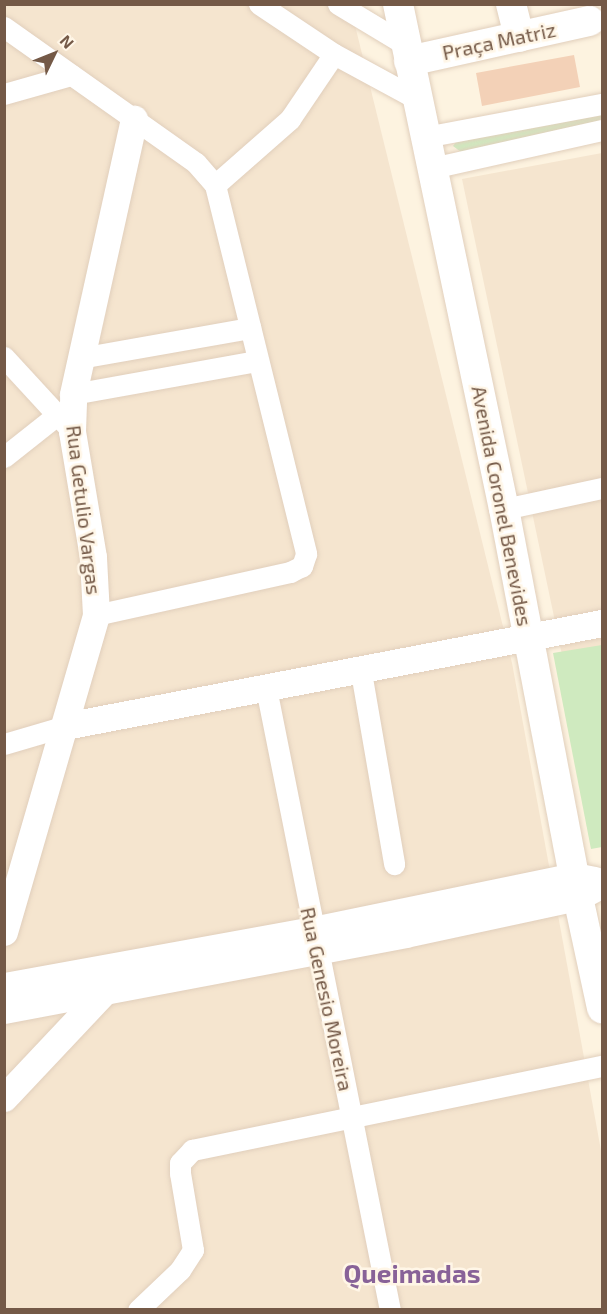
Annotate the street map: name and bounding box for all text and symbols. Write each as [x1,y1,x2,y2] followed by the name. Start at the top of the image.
[440,17,558,65] street label: Praça Matriz
[24,24,84,84] north arrow
[57,31,78,52] text: N
[467,384,537,628] street label: Avenida Coronel Benevides
[62,424,106,596] street label: Rua Getulio Vargas
[296,905,358,1093] street label: Rua Genesio Moreira
[343,1257,481,1289] district label: Queimadas

